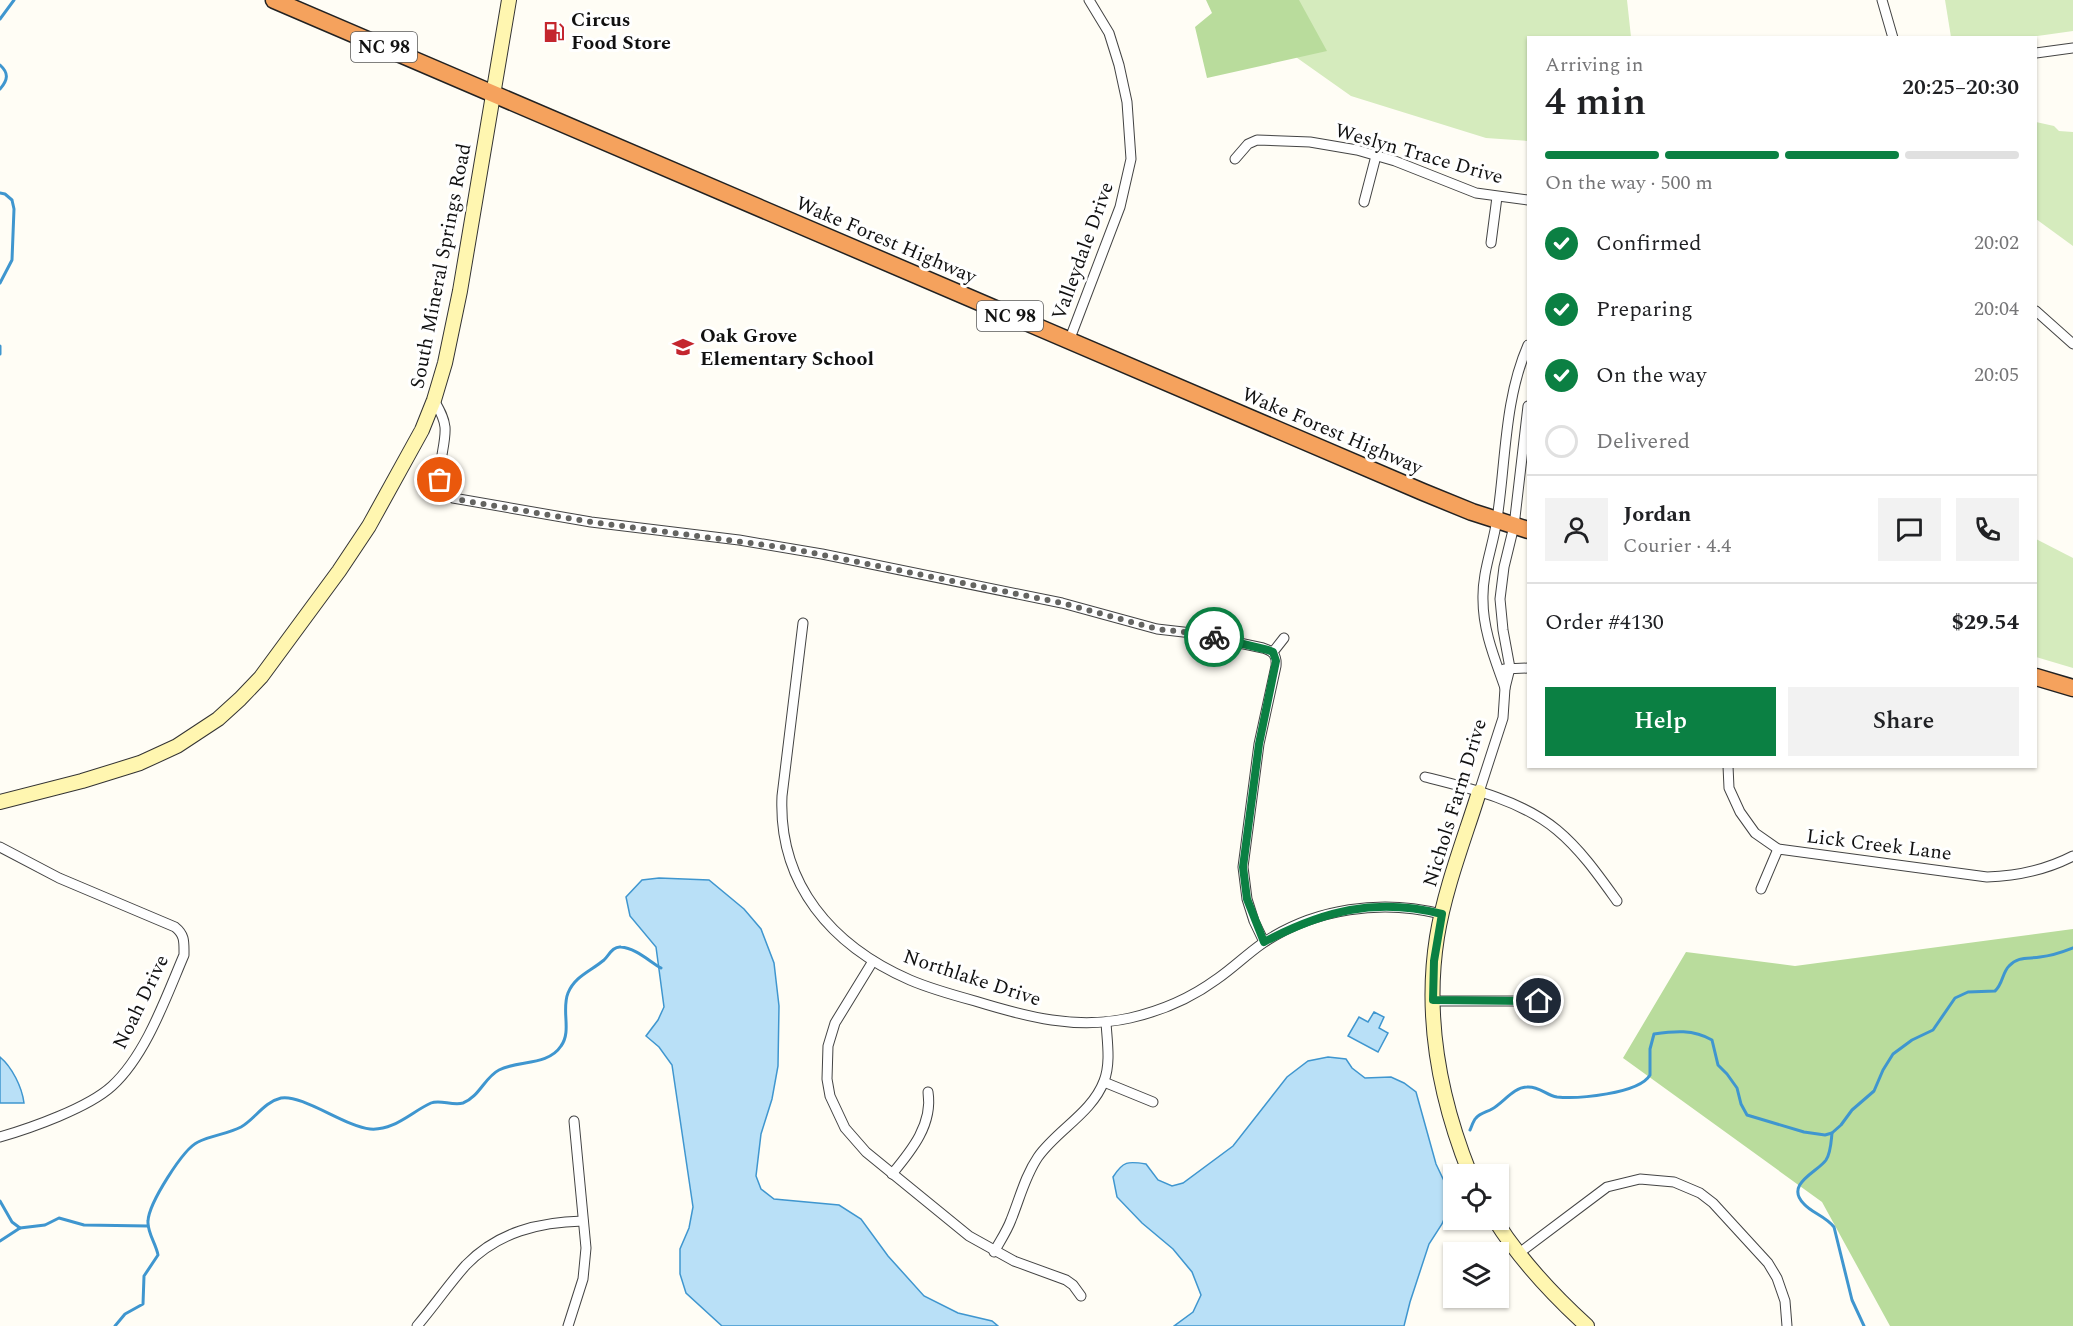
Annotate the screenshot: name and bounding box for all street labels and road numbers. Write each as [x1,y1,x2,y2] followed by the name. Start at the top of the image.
[351,32,417,62] road number: NC 98
[1331,116,1507,192] street label: Weslyn Trace Drive
[402,141,480,391] street label: South Mineral Springs Road
[1044,178,1122,324] street label: Valleydale Drive
[791,188,982,292] street label: Wake Forest Highway
[977,301,1043,331] road number: NC 98
[1237,379,1428,483] street label: Wake Forest Highway
[1415,715,1495,891] street label: Nichols Farm Drive
[1805,821,1953,869] street label: Lick Creek Lane
[899,942,1045,1014] street label: Northlake Drive
[105,950,177,1054] street label: Noah Drive

